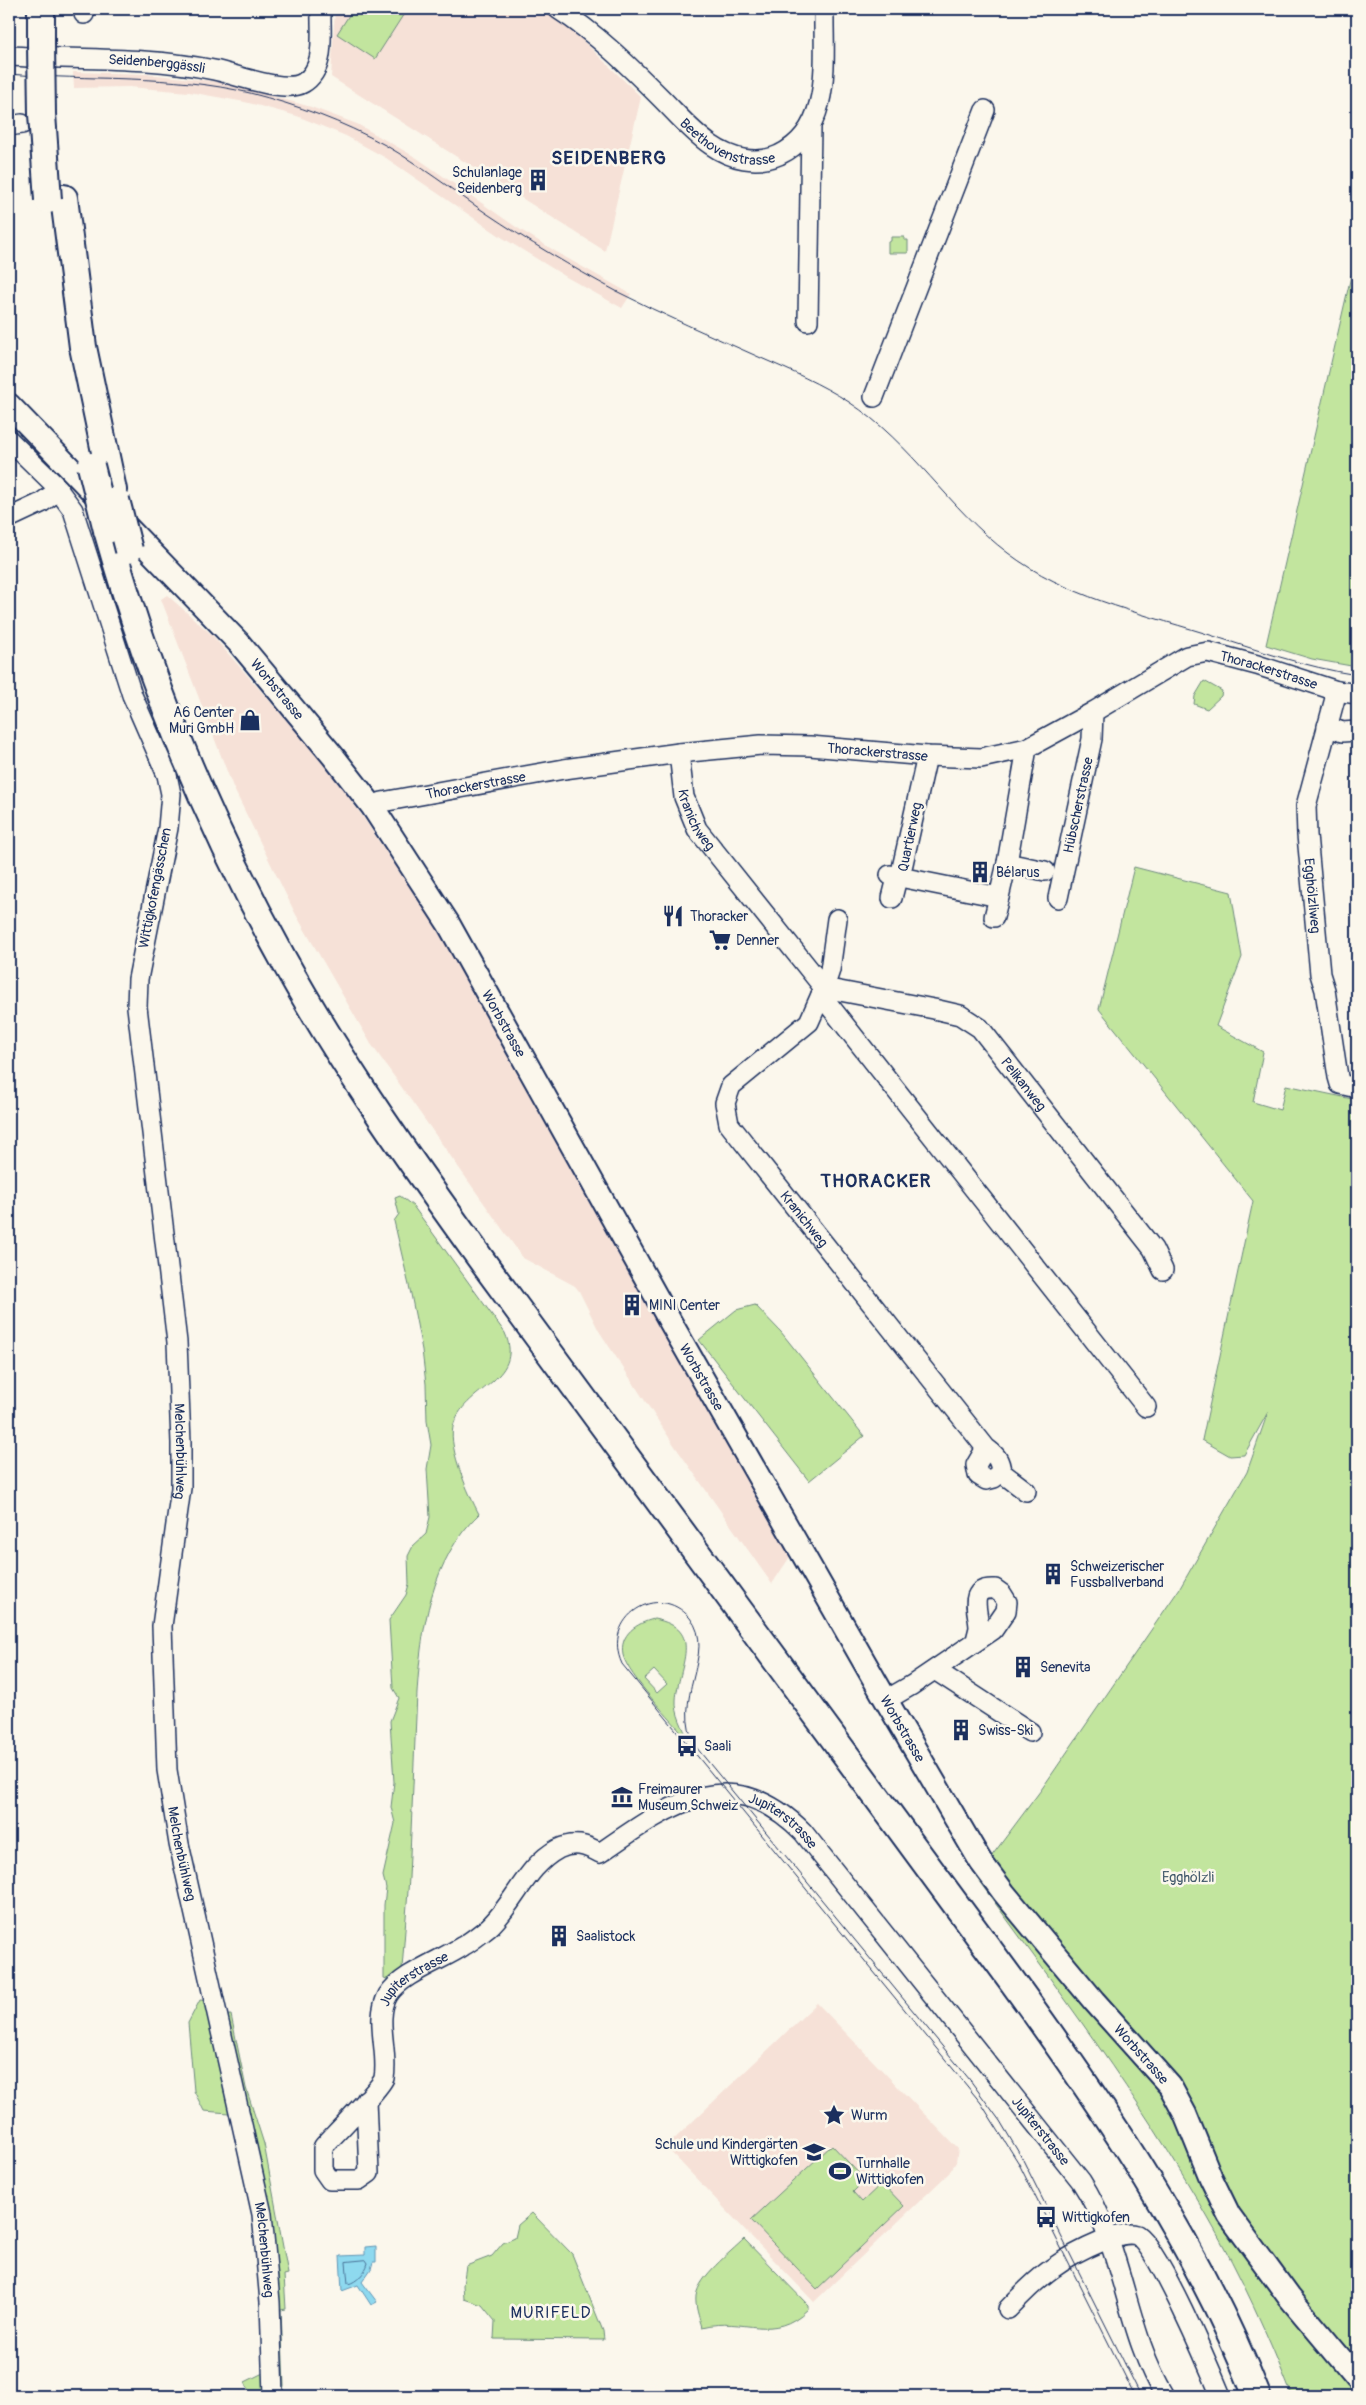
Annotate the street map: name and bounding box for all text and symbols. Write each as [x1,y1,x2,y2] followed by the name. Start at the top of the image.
[108,51,207,77] street label: Seidenberggässli
[677,114,777,169] street label: Beethovenstrasse
[551,146,667,170] district label: SEIDENBERG
[452,164,522,197] place label: Schulanlage Seidenberg
[525,167,551,193] building icon: Schulanlage Seidenberg
[1218,647,1320,693] street label: Thorackerstrasse
[247,655,308,723] street label: Worbstrasse
[169,704,234,737] place label: A6 Center Muri GmbH
[237,707,263,733] shop icon: A6 Center Muri GmbH
[826,739,929,765] street label: Thorackerstrasse
[1059,755,1096,855] street label: Hübscherstrasse
[424,768,527,802] street label: Thorackerstrasse
[675,788,719,854] street label: Kranichweg
[894,801,926,873] street label: Quartierweg
[135,826,175,950] street label: Wittigkofengässchen
[1301,857,1325,934] street label: Egghölzliweg
[967,859,993,885] building icon: Bélarus
[996,864,1040,881] place label: Bélarus
[660,903,686,929] restaurant icon: Thoracker
[690,908,748,925] place label: Thoracker
[707,927,733,953] supermarket icon: Denner
[736,932,779,949] place label: Denner
[479,987,530,1060] street label: Worbstrasse
[997,1054,1050,1114] street label: Pelikanweg
[819,1169,932,1193] district label: THORACKER
[777,1187,832,1251] street label: Kranichweg
[619,1292,645,1318] building icon: MINI Center
[649,1297,720,1314] place label: MINI Center
[676,1341,728,1414] street label: Worbstrasse
[171,1403,190,1500] street label: Melchenbühlweg
[1070,1558,1164,1591] place label: Schweizerischer Fussballverband
[1040,1561,1066,1587] building icon: Schweizerischer Fussballverband
[1010,1654,1036,1680] building icon: Senevita
[1040,1659,1091,1676] place label: Senevita
[877,1692,929,1765] street label: Worbstrasse
[948,1717,974,1743] building icon: Swiss-Ski
[978,1722,1034,1739] place label: Swiss-Ski
[674,1733,700,1759] bus stop icon: Saali
[704,1738,732,1755] place label: Saali
[638,1781,738,1814] place label: Freimaurer Museum Schweiz
[609,1784,635,1810] museum icon: Freimaurer Museum Schweiz
[746,1789,821,1852] street label: Jupiterstrasse
[165,1805,200,1903] street label: Melchenbühlweg
[1162,1869,1215,1886] park label: Egghölzli
[546,1923,572,1949] building icon: Saalistock
[576,1928,636,1945] place label: Saalistock
[376,1948,451,2008] street label: Jupiterstrasse
[1110,2021,1173,2087] street label: Worbstrasse
[1008,2093,1074,2169] street label: Jupiterstrasse
[821,2102,847,2128] place icon: Wurm
[851,2107,887,2124] place label: Wurm
[654,2136,798,2169] place label: Schule und Kindergärten Wittigkofen
[801,2139,827,2165] school or university icon: Schule und Kindergärten Wittigkofen
[856,2155,924,2188] place label: Turnhalle Wittigkofen
[827,2158,853,2184] sports icon: Turnhalle Wittigkofen
[251,2200,278,2298] street label: Melchenbühlweg
[1033,2204,1059,2230] bus stop icon: Wittigkofen
[1062,2209,1130,2226] place label: Wittigkofen
[511,2303,591,2323] district label: MURIFELD

